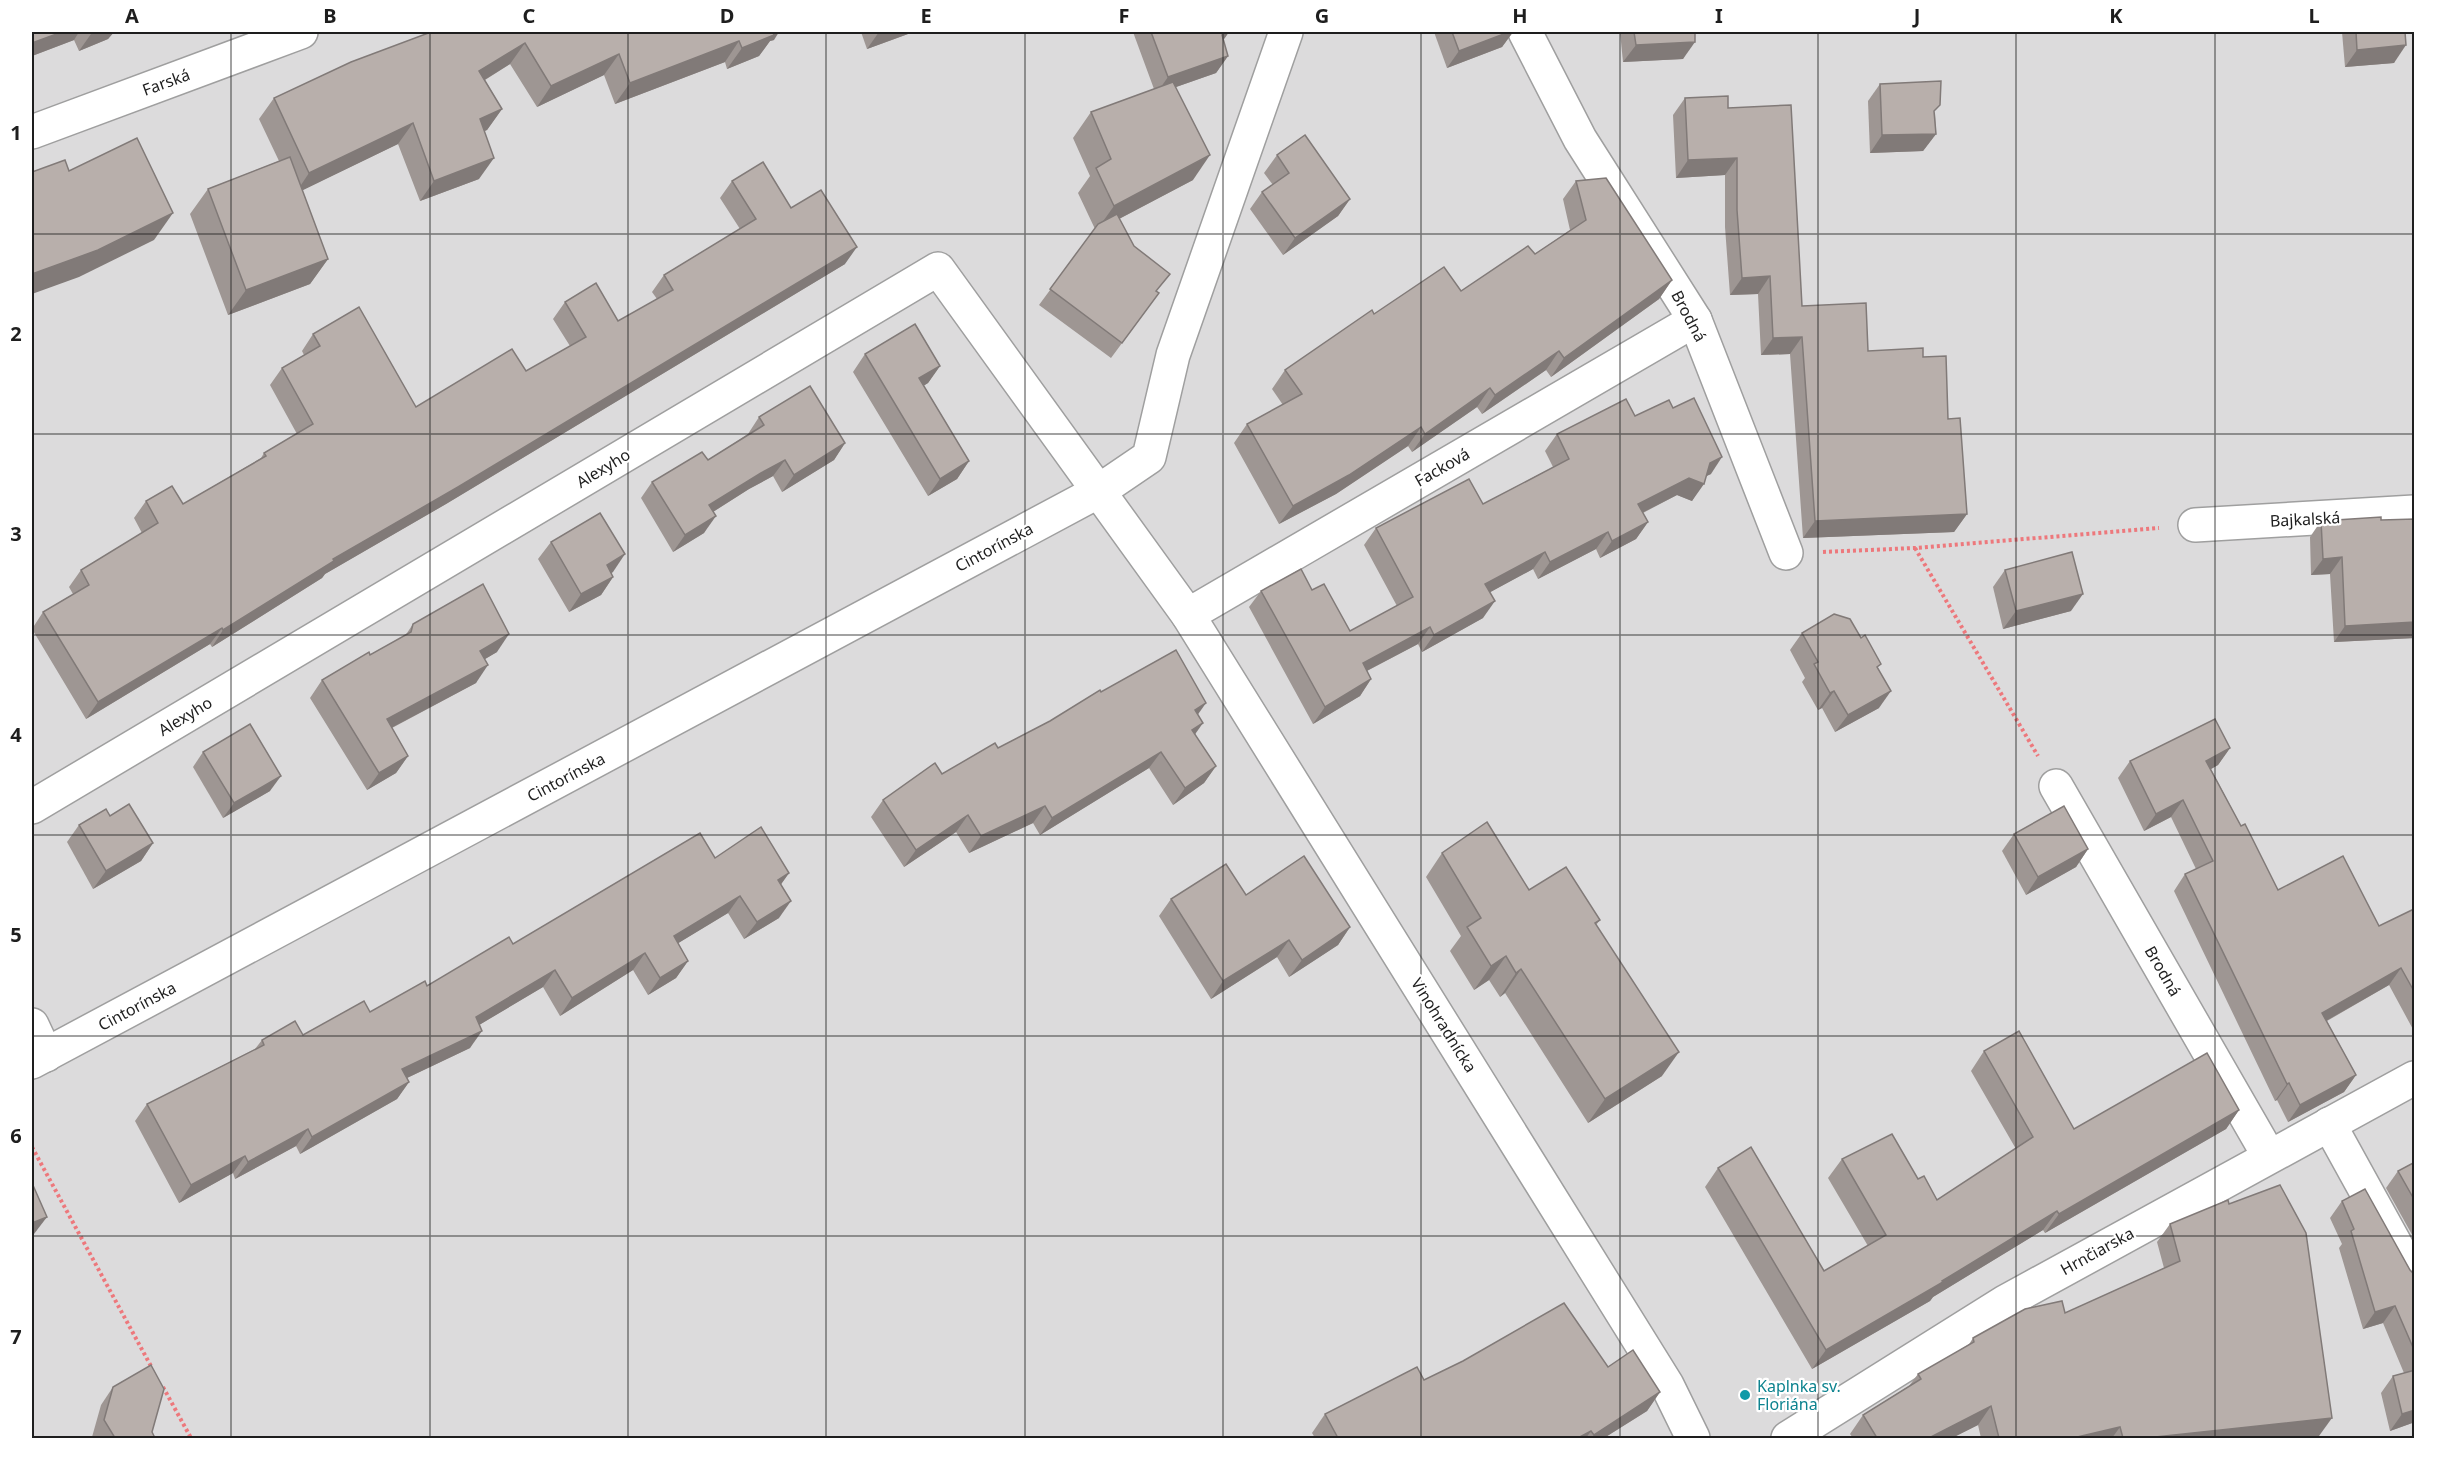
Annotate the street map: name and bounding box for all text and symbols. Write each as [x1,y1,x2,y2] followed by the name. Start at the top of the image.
[125,2,139,29] text: A
[323,2,337,29] text: B
[523,2,536,29] text: C
[720,2,734,29] text: D
[920,2,932,29] text: E
[1119,2,1129,29] text: F
[1315,2,1329,29] text: G
[1512,2,1528,29] text: H
[1715,2,1723,29] text: I
[1912,2,1920,29] text: J
[2109,2,2123,29] text: K
[2308,2,2320,29] text: L
[139,63,193,101] street label: Farská
[10,119,22,146] text: 1
[1666,287,1712,345] street label: Brodná
[10,320,22,347] text: 2
[1411,442,1473,492] street label: Facková
[572,443,634,493] street label: Alexyho
[2269,506,2341,532] street label: Bajkalská
[951,517,1037,577] street label: Cintorínska
[10,520,22,547] text: 3
[154,691,216,741] street label: Alexyho
[10,721,22,748] text: 4
[523,747,609,807] street label: Cintorínska
[10,921,22,948] text: 5
[2140,942,2186,1000] street label: Brodná
[1406,974,1482,1076] street label: Vinohradnícka
[94,976,180,1036] street label: Cintorínska
[10,1122,22,1149] text: 6
[2056,1222,2138,1280] street label: Hrnčiarska
[10,1323,22,1350] text: 7
[1757,1375,1841,1415] place label: Kaplnka sv. Floriána
[1738,1388,1752,1402] marker: Kaplnka sv. Floriána

